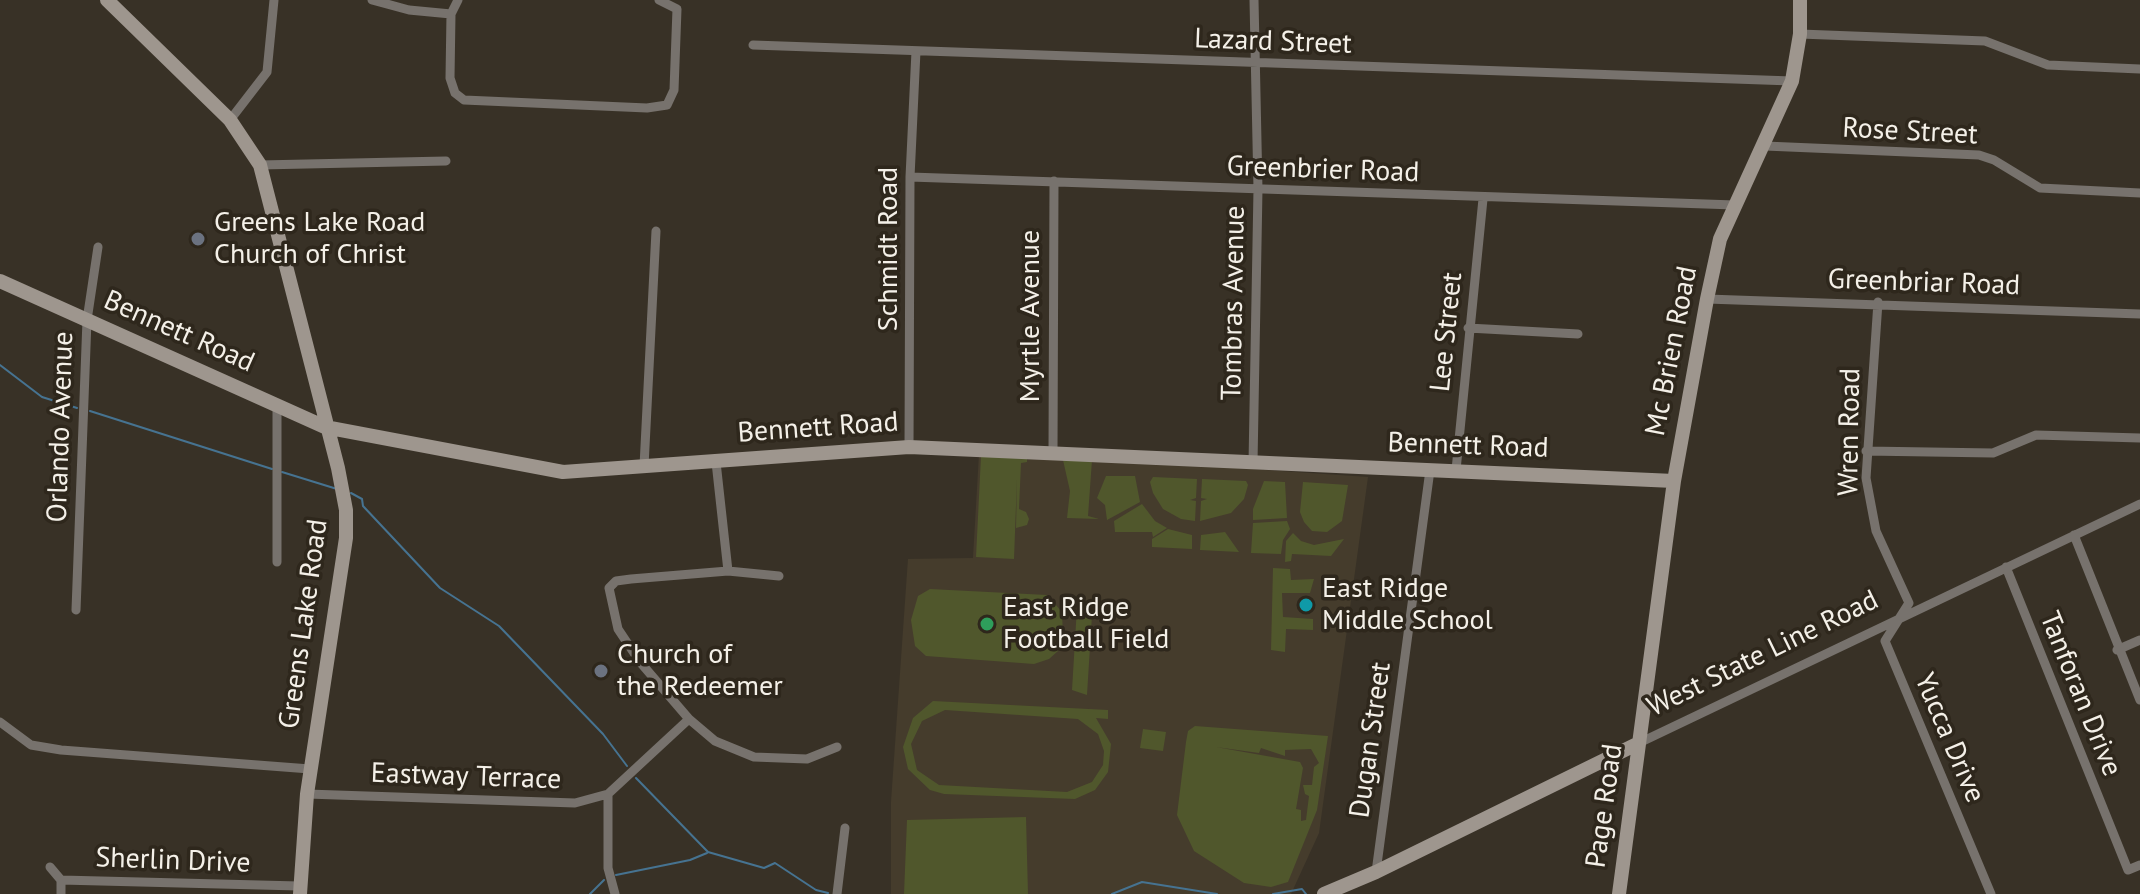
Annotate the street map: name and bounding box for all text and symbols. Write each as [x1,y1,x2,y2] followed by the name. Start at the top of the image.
[1194,22,1352,62] street label: Lazard Street
[1842,112,1978,152] street label: Rose Street
[1226,150,1420,190] street label: Greenbrier Road
[872,167,906,331] street label: Schmidt Road
[1216,205,1252,401] street label: Tombras Avenue
[214,206,425,272] place label: Greens Lake Road Church of Christ
[189,230,207,248] marker: Greens Lake Road Church of Christ
[1014,230,1048,402] street label: Myrtle Avenue
[1639,263,1705,439] street label: Mc Brien Road
[1827,263,2021,303] street label: Greenbriar Road
[1424,271,1470,393] street label: Lee Street
[99,284,259,380] street label: Bennett Road
[41,331,81,523] street label: Orlando Avenue
[1832,368,1868,496] street label: Wren Road
[736,406,900,450] street label: Bennett Road
[1387,426,1549,466] street label: Bennett Road
[273,517,335,731] street label: Greens Lake Road
[1322,572,1493,638] place label: East Ridge Middle School
[1642,584,1884,724] street label: West State Line Road
[1003,591,1169,657] place label: East Ridge Football Field
[1297,596,1315,614] marker: East Ridge Middle School
[2032,607,2128,781] street label: Tanforan Drive
[978,615,996,633] marker: East Ridge Football Field
[617,638,783,704] place label: Church of the Redeemer
[1343,660,1399,820] street label: Dugan Street
[592,662,610,680] marker: Church of the Redeemer
[1907,668,1991,808] street label: Yucca Drive
[1580,742,1630,870] street label: Page Road
[370,757,562,797] street label: Eastway Terrace
[95,842,251,880] street label: Sherlin Drive

